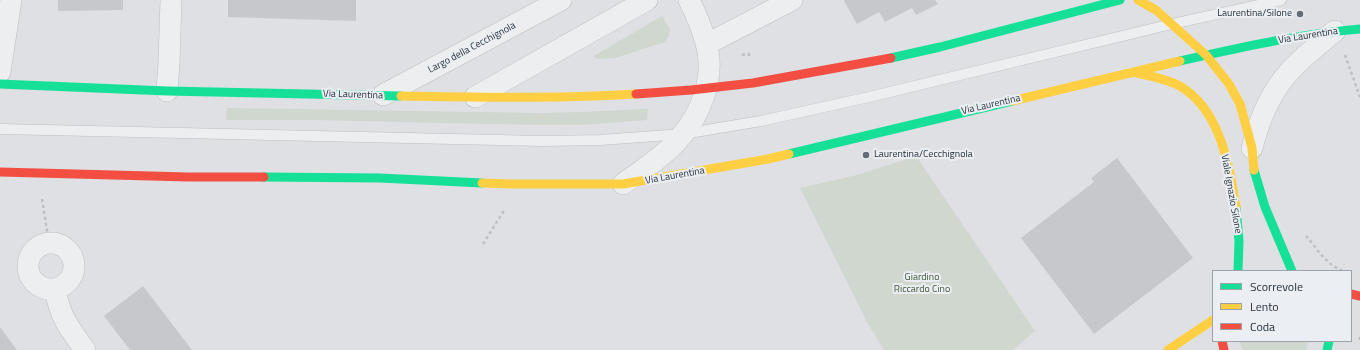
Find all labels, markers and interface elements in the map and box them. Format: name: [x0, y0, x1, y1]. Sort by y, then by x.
place label: Laurentina/Silone: [1217, 8, 1292, 20]
marker: Laurentina/Silone: [1295, 9, 1305, 19]
street label: Largo della Cecchignola: [426, 20, 518, 76]
street label: Via Laurentina: [1277, 25, 1339, 47]
street label: Via Laurentina: [323, 88, 383, 102]
street label: Via Laurentina: [960, 92, 1022, 118]
place label: Laurentina/Cecchignola: [874, 149, 973, 161]
marker: Laurentina/Cecchignola: [861, 150, 871, 160]
street label: Viale Ignazio Silone: [1218, 153, 1244, 235]
street label: Via Laurentina: [644, 165, 706, 187]
legend: [1212, 270, 1352, 342]
park label: Giardino Riccardo Cino: [894, 272, 950, 296]
text: Scorrevole: [1250, 277, 1303, 296]
text: Lento: [1250, 297, 1279, 316]
text: Coda: [1250, 317, 1275, 336]

